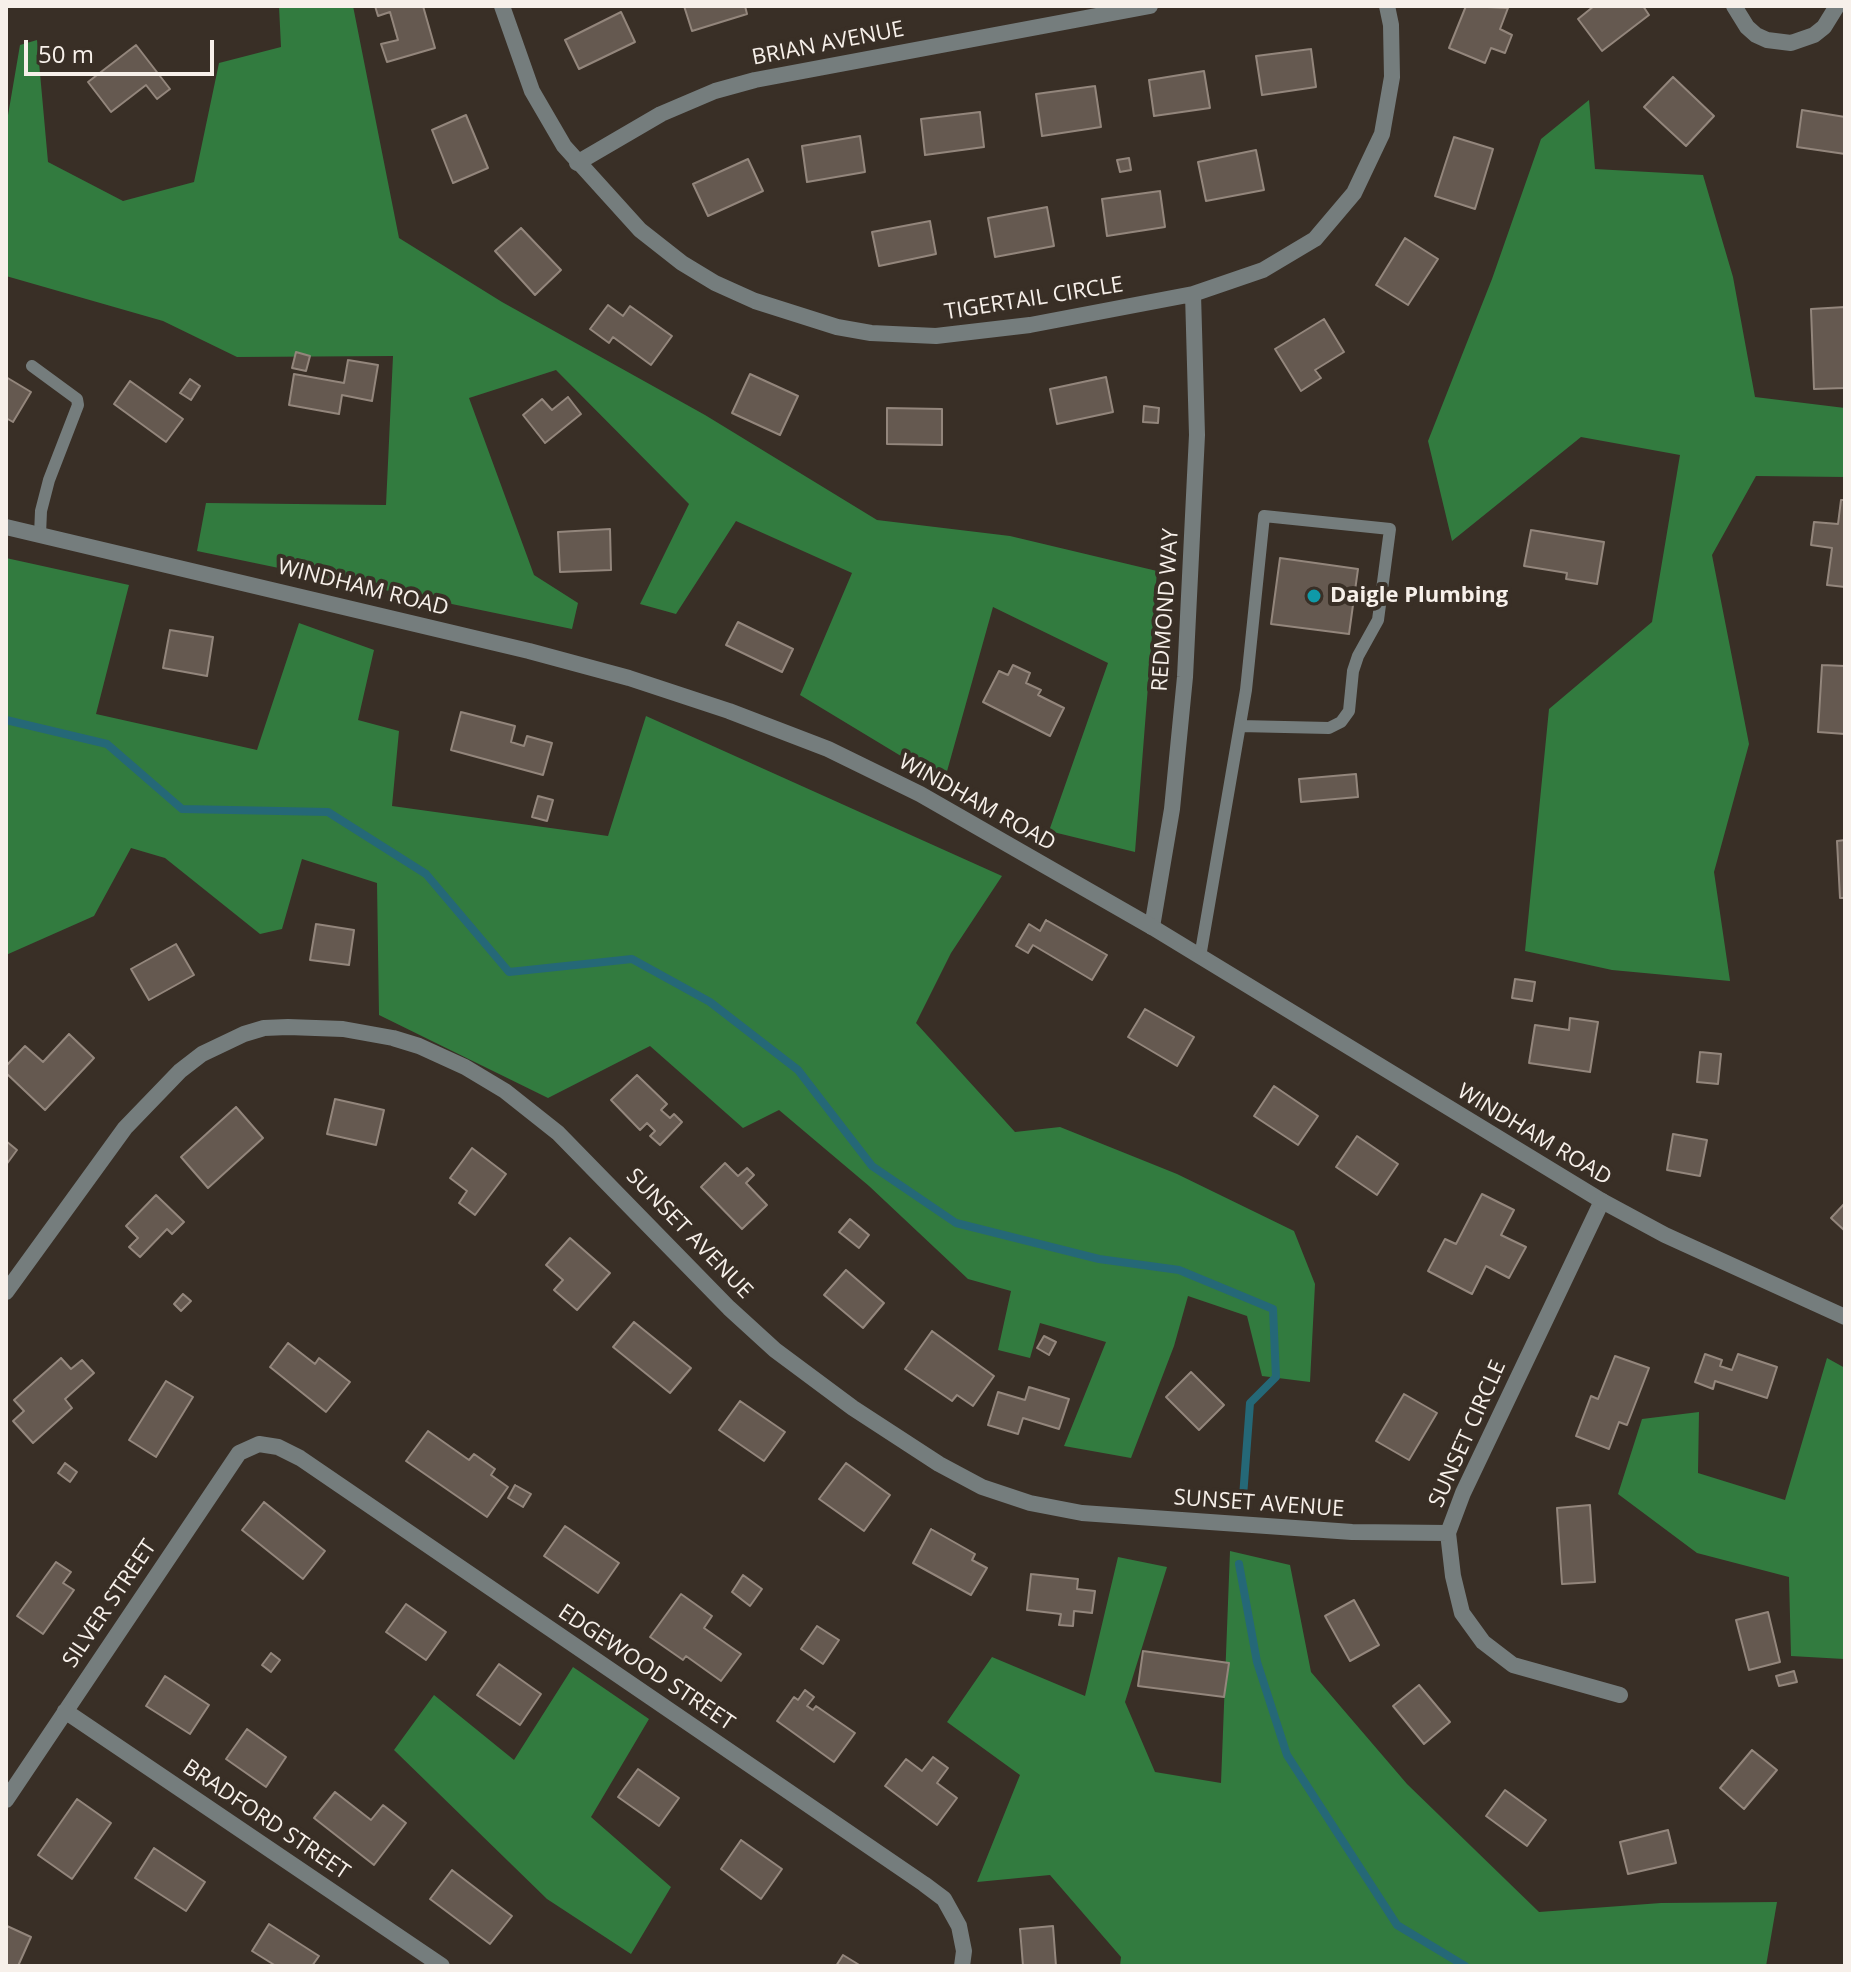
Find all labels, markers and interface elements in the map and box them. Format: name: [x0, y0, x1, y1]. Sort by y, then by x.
street label: BRIAN AVENUE: [750, 16, 906, 72]
scale bar: [28, 24, 218, 74]
text: 50 m: [38, 37, 94, 70]
street label: TIGERTAIL CIRCLE: [943, 272, 1125, 326]
street label: REDMOND WAY: [1147, 528, 1185, 692]
street label: WINDHAM ROAD: [275, 554, 451, 622]
place label: Daigle Plumbing: [1330, 583, 1508, 609]
marker: Daigle Plumbing: [1305, 587, 1323, 605]
street label: WINDHAM ROAD: [894, 749, 1060, 857]
street label: WINDHAM ROAD: [1452, 1079, 1616, 1191]
street label: SUNSET AVENUE: [620, 1163, 758, 1305]
street label: SUNSET CIRCLE: [1424, 1356, 1512, 1512]
street label: SUNSET AVENUE: [1173, 1485, 1345, 1523]
street label: SILVER STREET: [57, 1535, 163, 1673]
street label: EDGEWOOD STREET: [553, 1599, 739, 1737]
street label: BRADFORD STREET: [177, 1754, 355, 1886]

